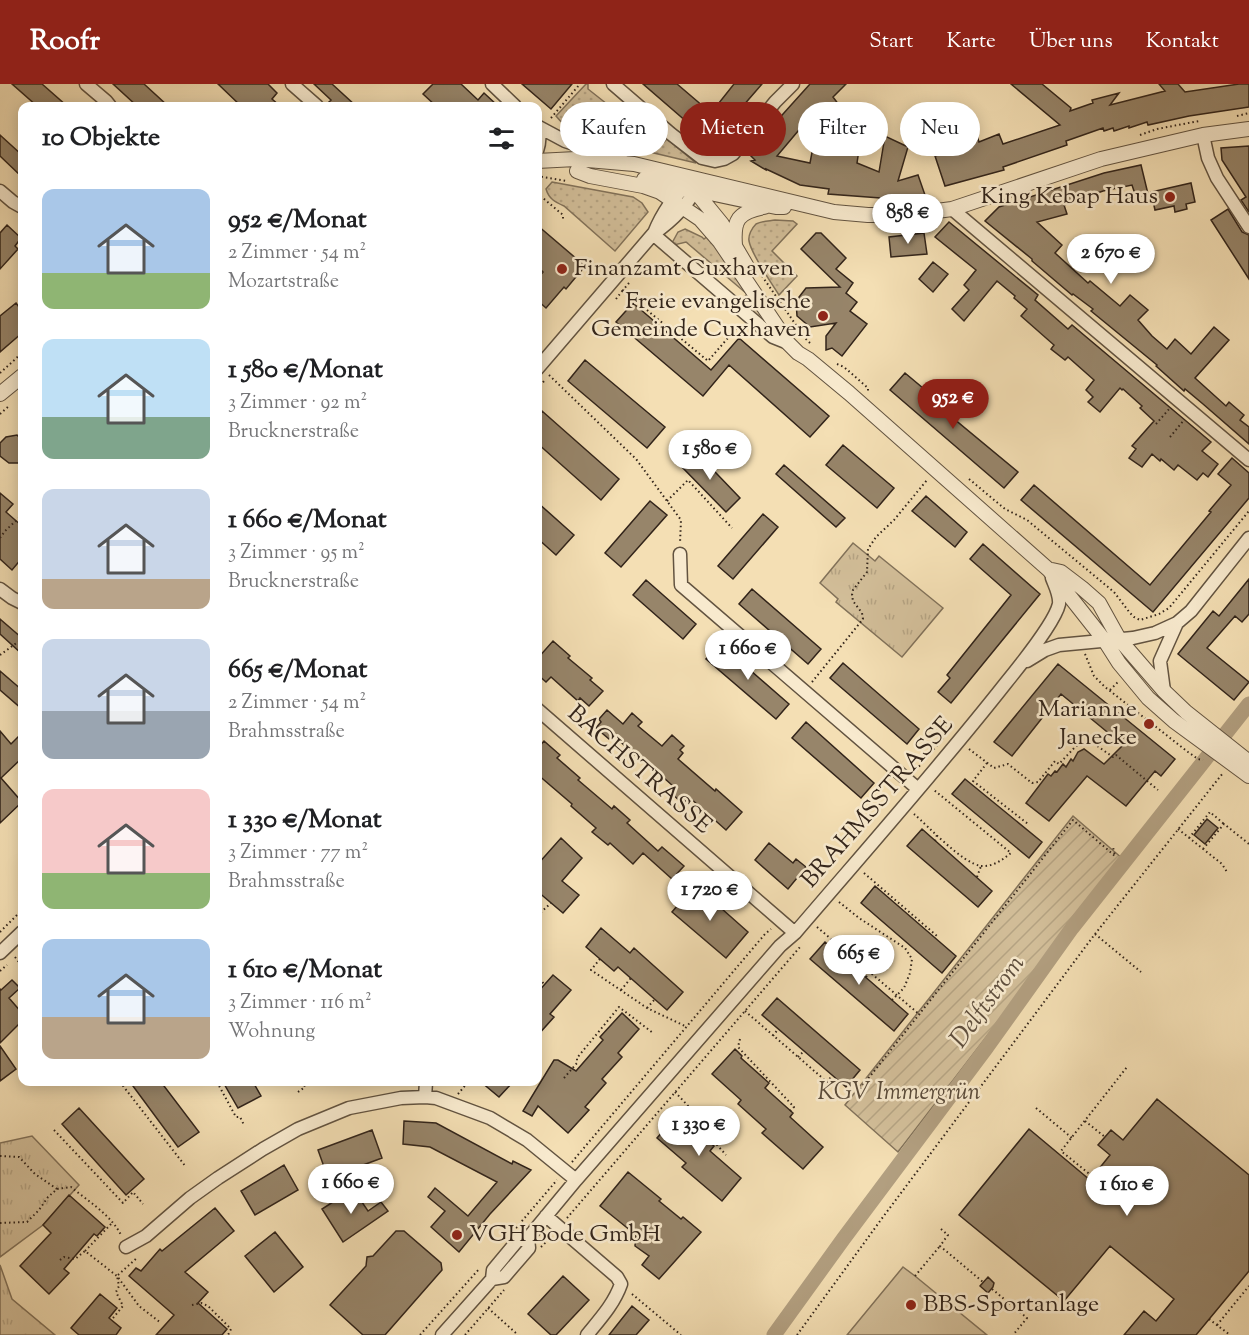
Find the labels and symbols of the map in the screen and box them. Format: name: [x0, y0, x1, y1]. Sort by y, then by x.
place label: King Kebap Haus: [980, 180, 1158, 214]
marker: King Kebap Haus: [1163, 190, 1177, 204]
pin: 858 €: [866, 194, 950, 245]
pin: 2 670 €: [1056, 234, 1166, 285]
place label: Finanzamt Cuxhaven: [574, 252, 794, 286]
marker: Finanzamt Cuxhaven: [555, 262, 569, 276]
place label: Freie evangelische Gemeinde Cuxhaven: [591, 285, 811, 347]
marker: Freie evangelische Gemeinde Cuxhaven: [816, 309, 830, 323]
pin: 952 €: [911, 379, 995, 430]
pin: 1 580 €: [655, 430, 765, 481]
pin: 1 660 €: [693, 630, 803, 681]
place label: Marianne Janecke: [1038, 693, 1137, 755]
street label: BACHSTRASSE: [559, 698, 719, 843]
street label: BRAHMSSTRASSE: [794, 709, 962, 896]
marker: Marianne Janecke: [1142, 717, 1156, 731]
pin: 1 720 €: [655, 871, 765, 922]
pin: 665 €: [817, 935, 901, 986]
water label: Delftstrom: [942, 948, 1035, 1056]
park label: KGV Immergrün: [818, 1076, 981, 1110]
pin: 1 330 €: [644, 1106, 754, 1157]
pin: 1 660 €: [296, 1164, 406, 1215]
pin: 1 610 €: [1072, 1166, 1182, 1217]
place label: VGH Bode GmbH: [469, 1218, 661, 1252]
marker: VGH Bode GmbH: [450, 1228, 464, 1242]
place label: BBS-Sportanlage: [923, 1288, 1099, 1322]
marker: BBS-Sportanlage: [904, 1298, 918, 1312]

